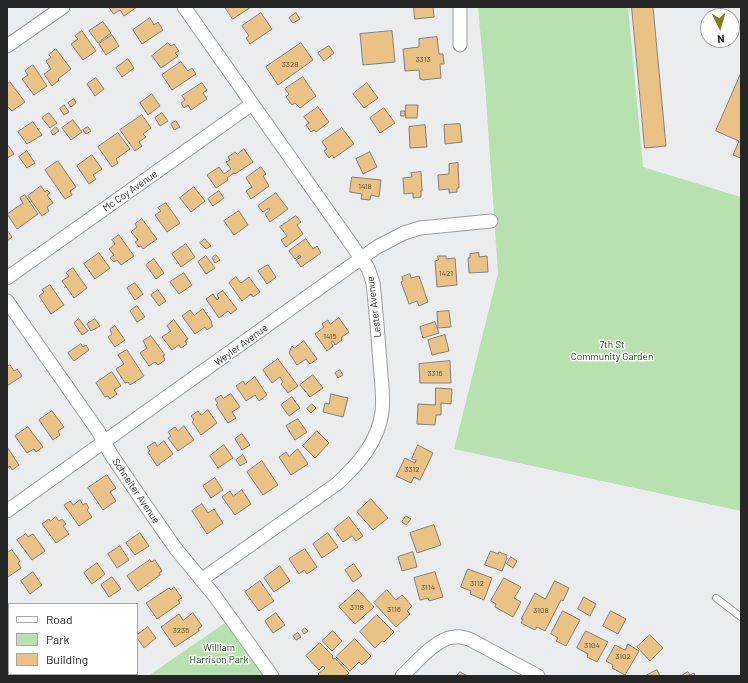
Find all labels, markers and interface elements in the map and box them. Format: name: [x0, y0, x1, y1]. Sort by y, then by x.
north arrow: [700, 8, 740, 48]
text: N: [717, 33, 725, 46]
house number: 3313: [415, 54, 431, 64]
house number: 3328: [282, 59, 298, 69]
street label: Mc Coy Avenue: [100, 168, 160, 214]
house number: 1418: [358, 181, 372, 191]
house number: 1421: [439, 268, 453, 278]
street label: Lester Avenue: [364, 276, 384, 338]
street label: Weyler Avenue: [212, 322, 270, 368]
house number: 1415: [323, 331, 337, 341]
park label: 7th St Community Garden: [571, 339, 653, 362]
house number: 3316: [427, 368, 443, 378]
street label: Schneiter Avenue: [110, 456, 162, 526]
house number: 3312: [404, 464, 420, 474]
house number: 3112: [470, 578, 484, 588]
house number: 3114: [421, 582, 435, 592]
house number: 3118: [350, 602, 364, 612]
legend: [8, 603, 138, 675]
house number: 3116: [387, 604, 401, 614]
house number: 3108: [533, 605, 549, 615]
text: Road: [46, 612, 73, 626]
house number: 3235: [173, 625, 189, 635]
text: Park: [46, 632, 70, 646]
house number: 3104: [584, 640, 600, 650]
park label: William Harrison Park: [190, 642, 248, 666]
house number: 3102: [615, 651, 631, 661]
text: Building: [46, 652, 88, 666]

